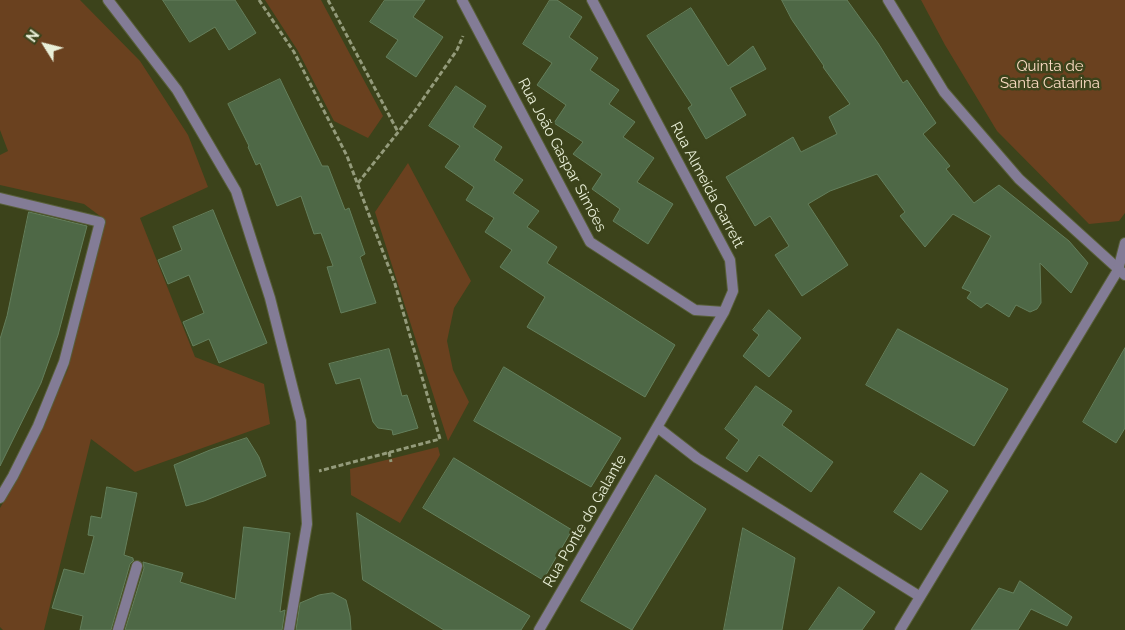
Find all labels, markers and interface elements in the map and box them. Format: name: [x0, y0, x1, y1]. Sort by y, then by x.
north arrow: [20, 20, 70, 70]
text: N: [23, 27, 42, 45]
park label: Quinta de Santa Catarina: [1000, 57, 1100, 92]
street label: Rua João Gaspar Simões: [514, 75, 610, 235]
street label: Rua Almeida Garrett: [666, 119, 748, 251]
street label: Rua Ponte do Galante: [540, 451, 630, 591]

